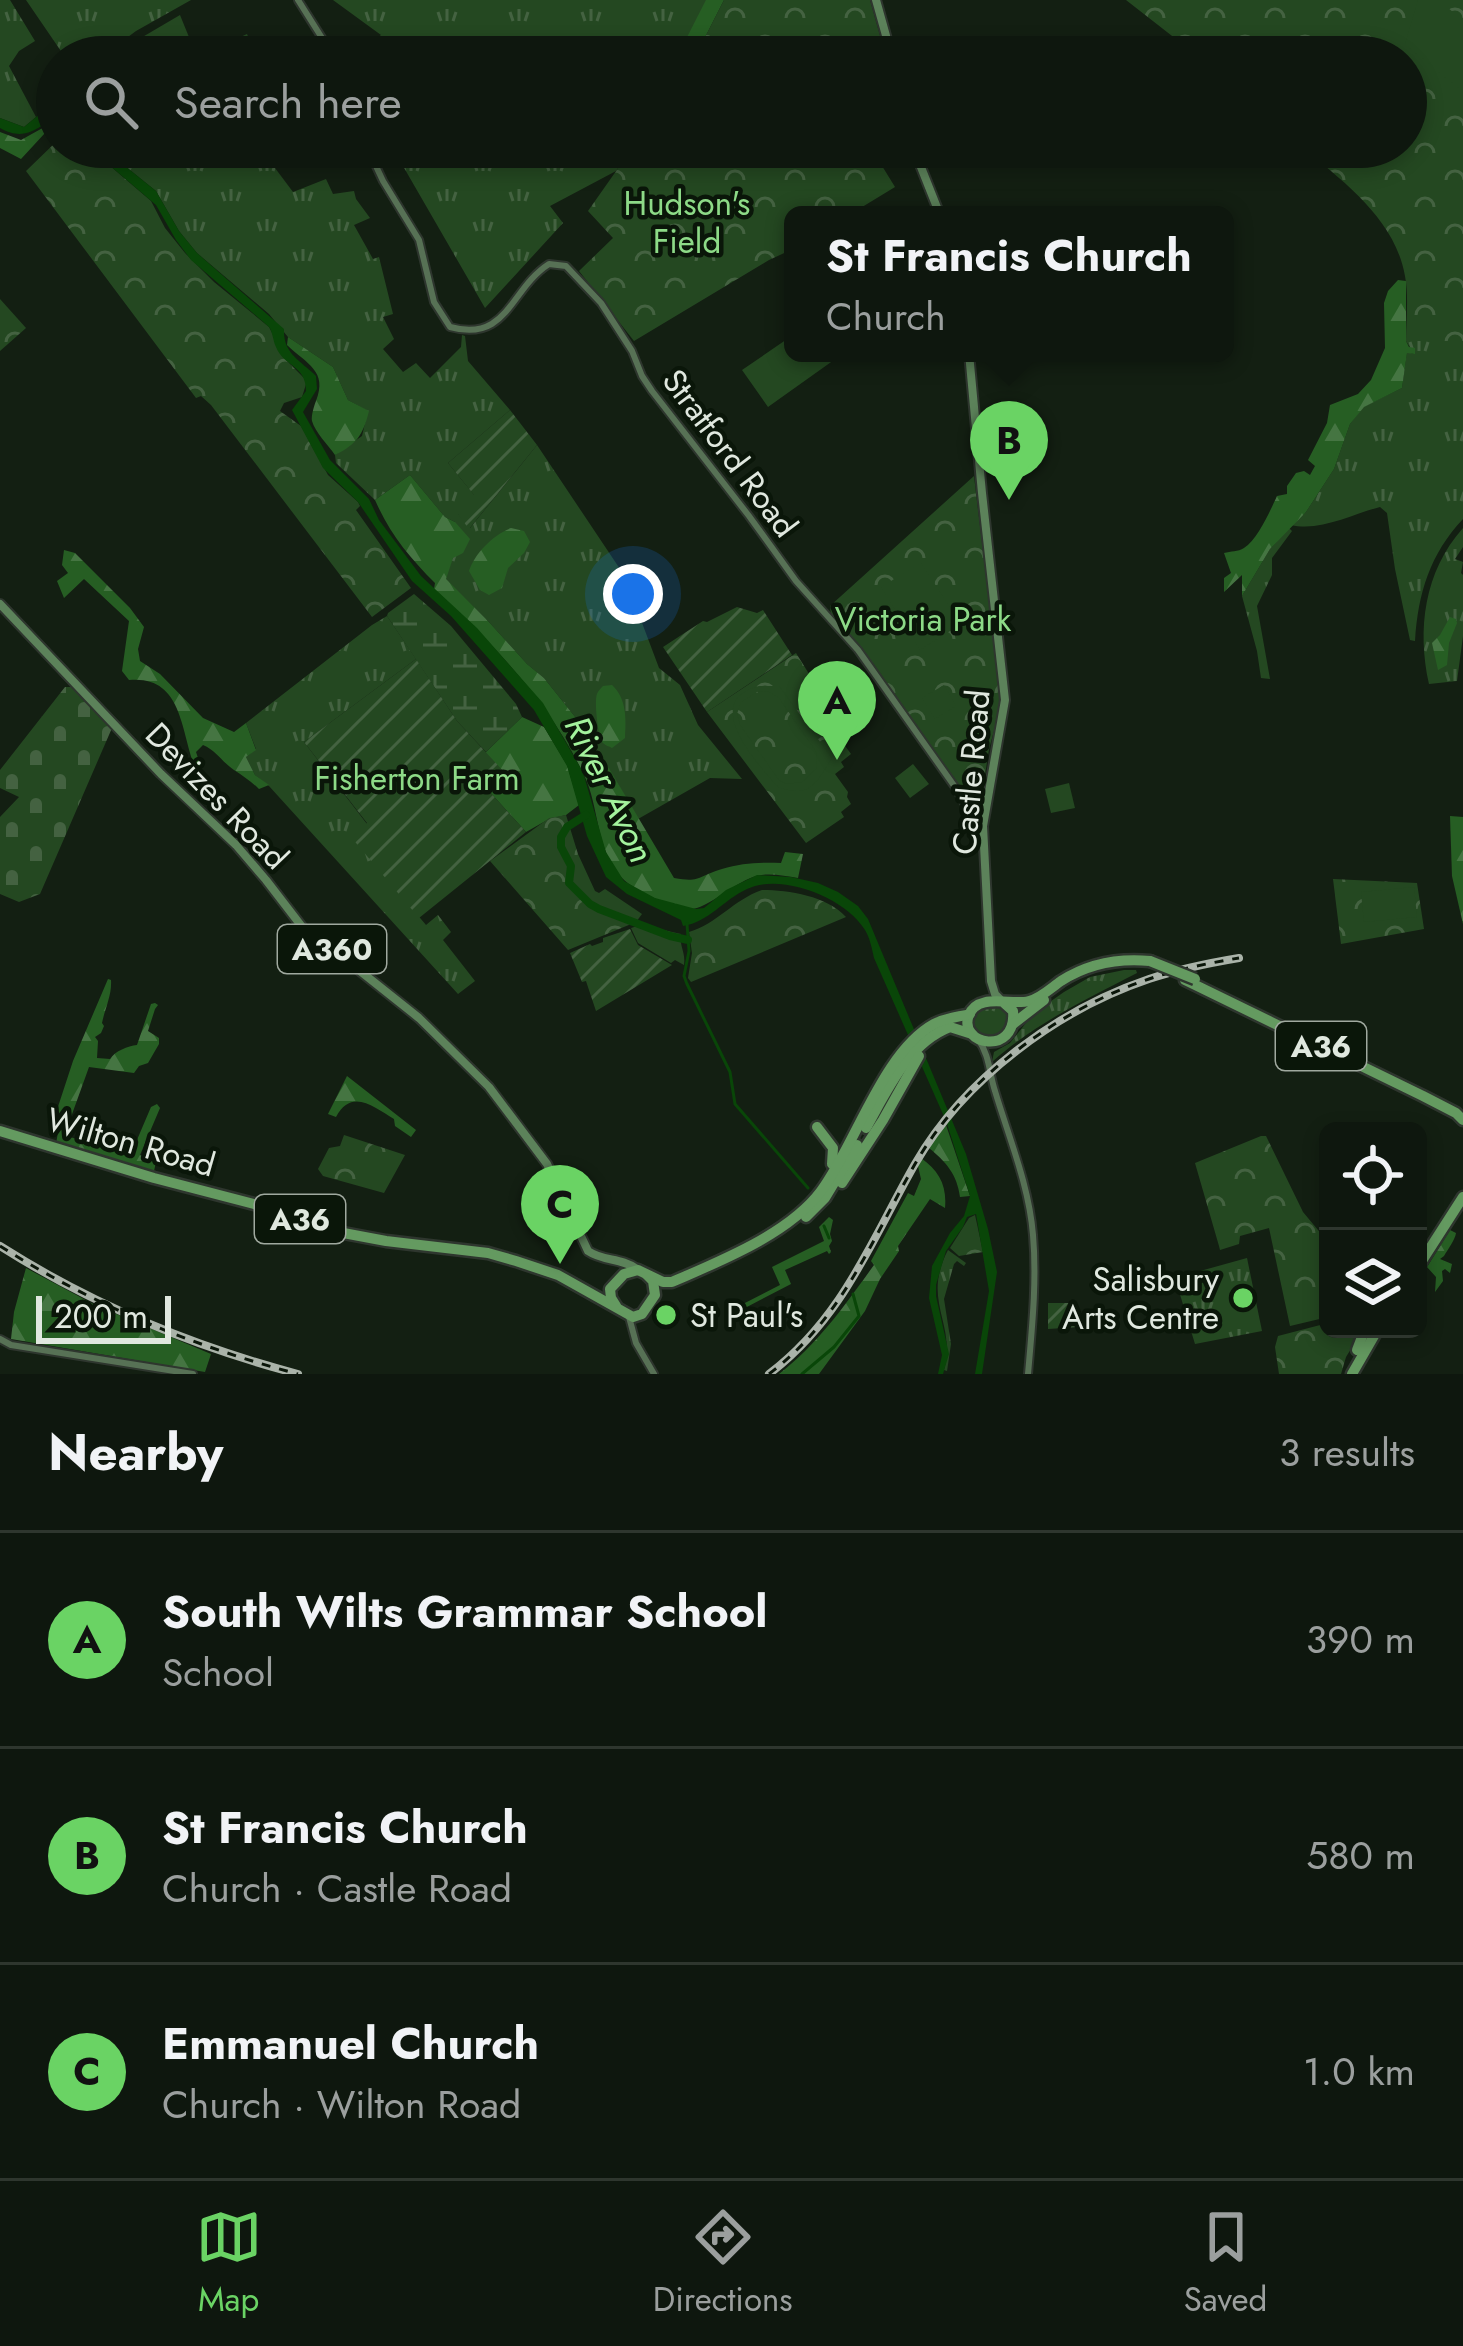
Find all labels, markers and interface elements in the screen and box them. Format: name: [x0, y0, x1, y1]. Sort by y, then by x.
search box: [36, 36, 1427, 168]
icon: search: [78, 69, 144, 135]
text: Search here: [174, 70, 402, 135]
park label: Hudson's Field: [624, 180, 750, 265]
popup: [784, 206, 1234, 362]
text: St Francis Church: [826, 223, 1192, 288]
text: Church: [826, 288, 946, 345]
street label: Stratford Road: [651, 359, 809, 547]
pin: B: [970, 401, 1048, 500]
your location: [603, 564, 663, 624]
park label: Victoria Park: [835, 596, 1012, 643]
pin: A: [798, 661, 876, 760]
street label: Castle Road: [940, 688, 1002, 856]
water label: River Avon: [552, 707, 668, 871]
street label: Devizes Road: [135, 712, 299, 880]
park label: Fisherton Farm: [314, 755, 520, 802]
road number: A360: [278, 925, 386, 973]
road number: A36: [1276, 1022, 1366, 1070]
street label: Wilton Road: [41, 1096, 221, 1188]
map controls: [1319, 1122, 1427, 1338]
button: locate: [1319, 1122, 1427, 1230]
pin: C: [521, 1165, 599, 1264]
road number: A36: [255, 1195, 345, 1243]
button: layers: [1319, 1230, 1427, 1338]
place label: Salisbury Arts Centre: [1062, 1256, 1219, 1341]
marker: Salisbury Arts Centre: [1230, 1285, 1256, 1311]
scale bar: [36, 1290, 171, 1343]
place label: St Paul's: [690, 1292, 803, 1339]
text: 200 m: [54, 1293, 148, 1340]
marker: St Paul's: [653, 1302, 679, 1328]
text: Nearby: [48, 1415, 223, 1489]
text: 3 results: [1279, 1424, 1415, 1481]
text: South Wilts Grammar School: [162, 1579, 767, 1644]
text: A: [73, 1611, 101, 1668]
text: 390 m: [1306, 1611, 1415, 1668]
text: School: [162, 1644, 274, 1701]
text: St Francis Church: [162, 1795, 528, 1860]
text: B: [74, 1827, 100, 1884]
text: 580 m: [1306, 1827, 1415, 1884]
text: Church · Castle Road: [162, 1860, 512, 1917]
text: Emmanuel Church: [162, 2011, 539, 2076]
text: C: [73, 2043, 101, 2100]
text: 1.0 km: [1303, 2043, 1415, 2100]
text: Church · Wilton Road: [162, 2076, 521, 2133]
tab: Map: [196, 2204, 262, 2323]
tab: Directions: [653, 2204, 793, 2323]
tab: Saved: [1184, 2204, 1267, 2323]

